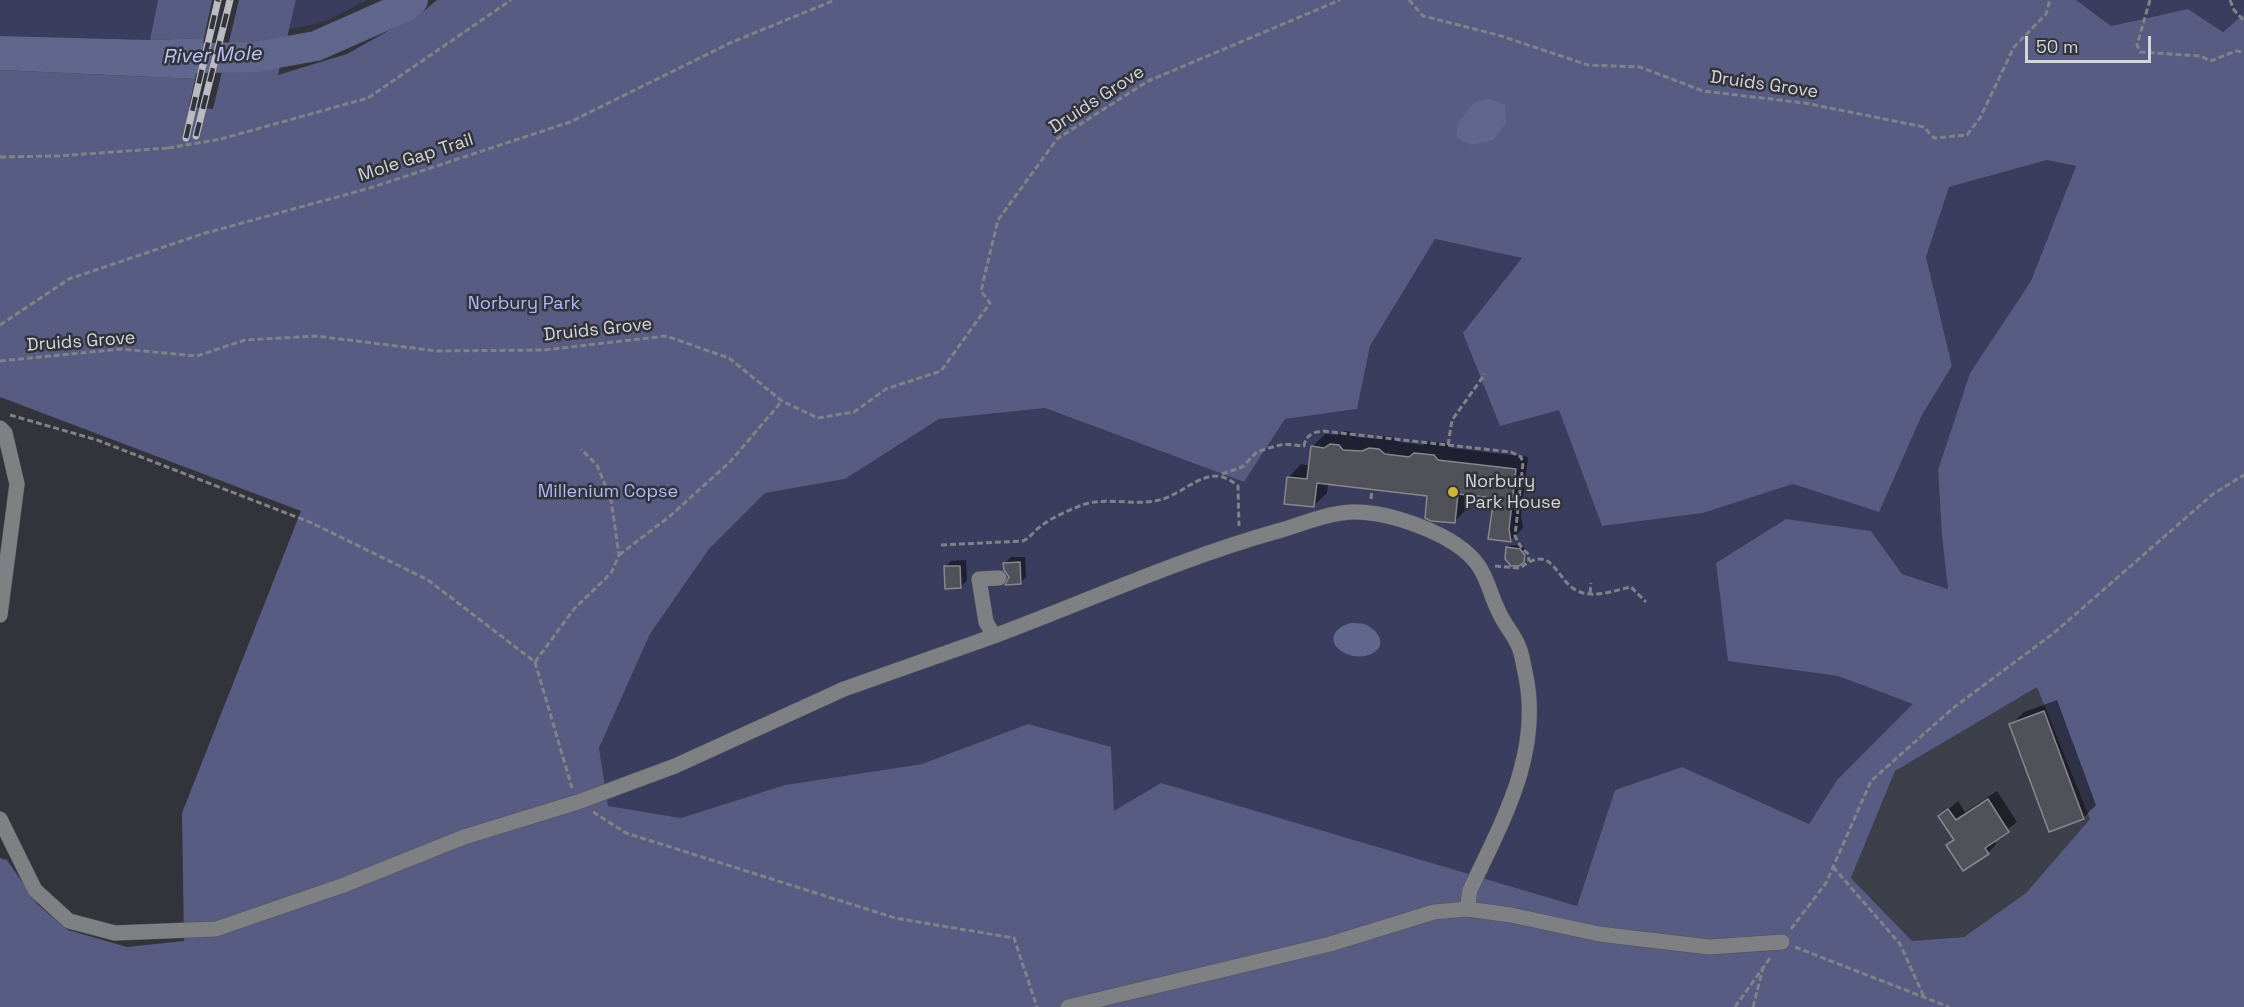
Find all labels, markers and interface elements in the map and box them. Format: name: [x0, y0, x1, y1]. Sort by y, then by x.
scale bar: [2028, 24, 2154, 62]
text: 50 m: [2036, 35, 2078, 58]
water label: River Mole: [162, 42, 262, 70]
street label: Druids Grove: [1045, 61, 1149, 139]
street label: Druids Grove: [1709, 67, 1819, 103]
street label: Mole Gap Trail: [356, 129, 476, 187]
park label: Norbury Park: [468, 293, 580, 315]
street label: Druids Grove: [543, 314, 653, 346]
street label: Druids Grove: [26, 327, 136, 357]
place label: Norbury Park House: [1465, 471, 1561, 514]
park label: Millenium Copse: [538, 481, 678, 503]
marker: Norbury Park House: [1446, 485, 1460, 499]

